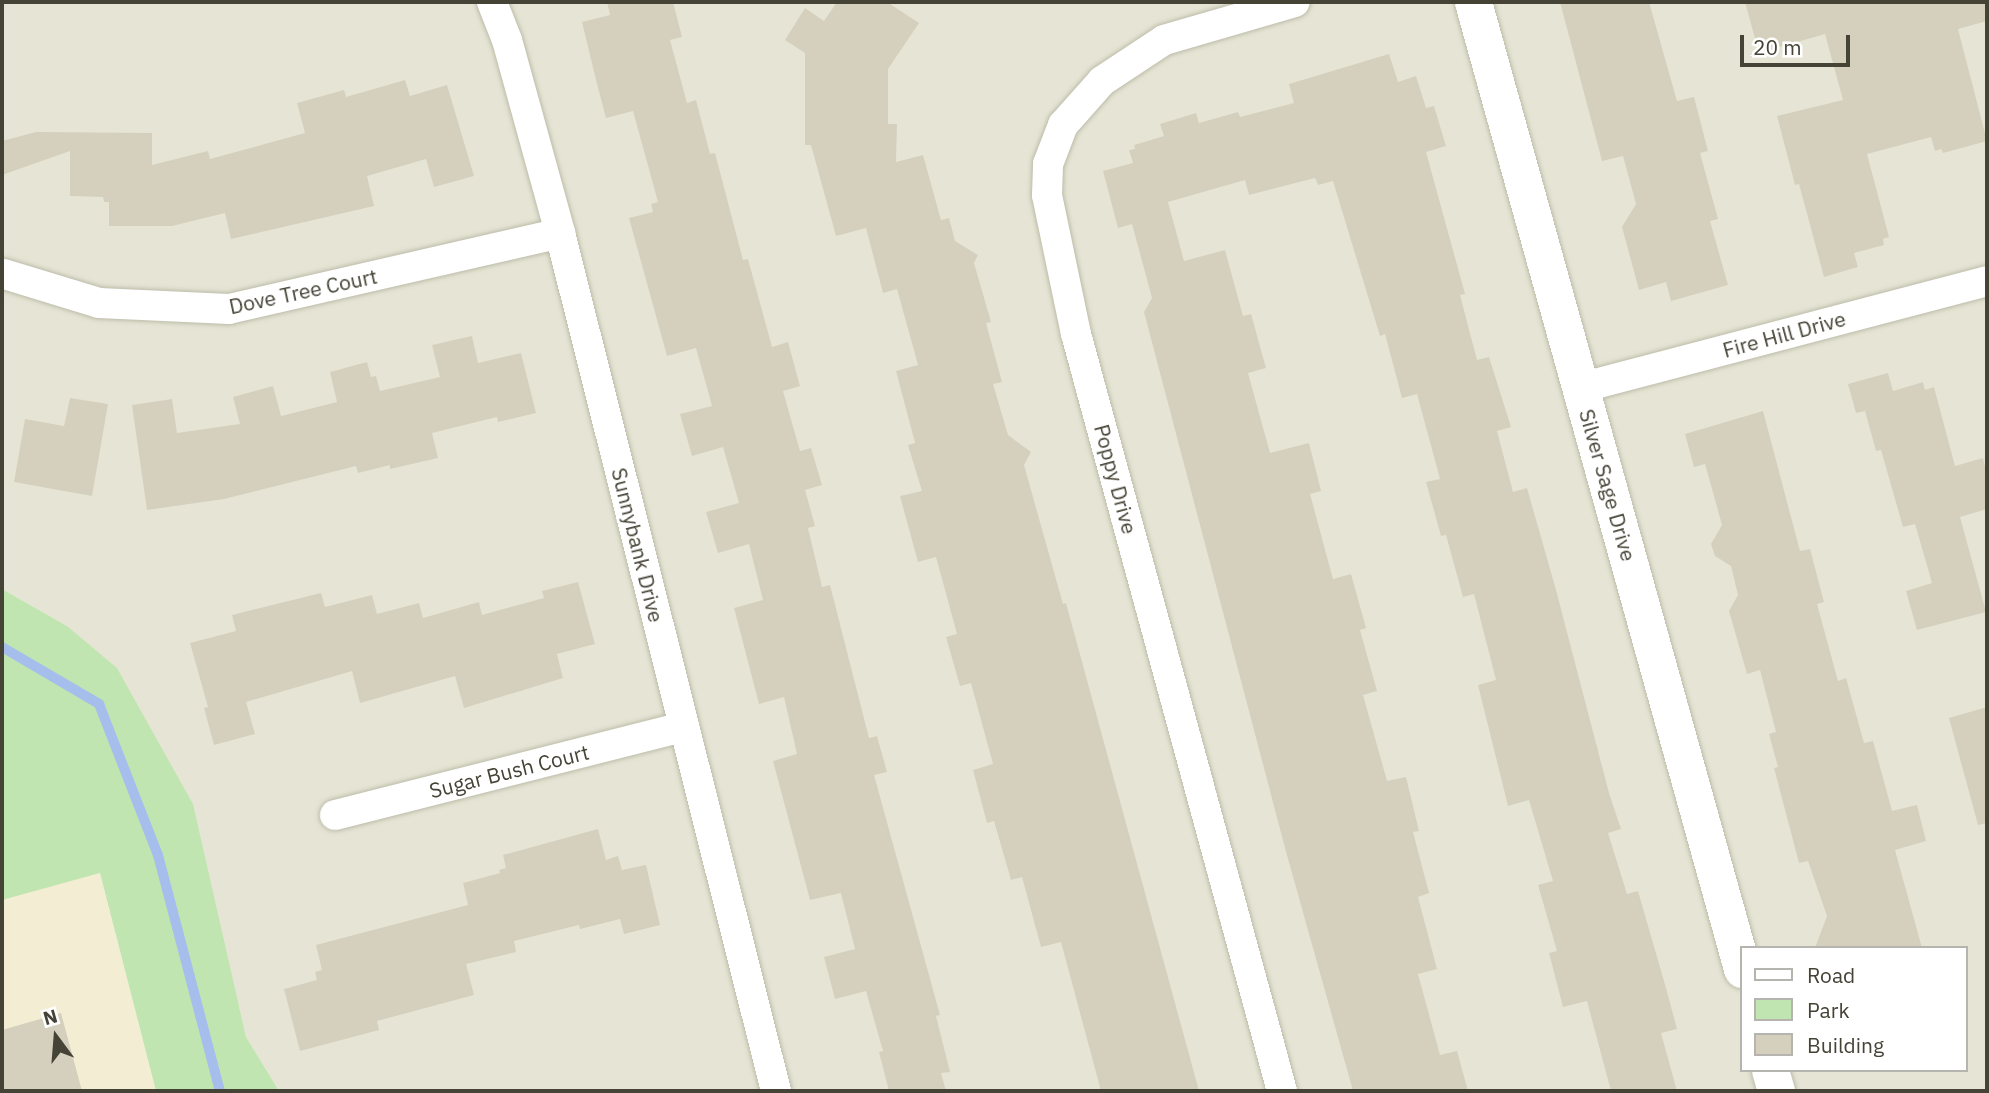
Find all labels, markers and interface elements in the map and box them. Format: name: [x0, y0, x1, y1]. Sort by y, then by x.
scale bar: [1744, 21, 1854, 65]
text: 20 m: [1753, 33, 1802, 61]
street label: Dove Tree Court: [227, 263, 379, 319]
street label: Fire Hill Drive: [1720, 305, 1848, 363]
street label: Silver Sage Drive: [1574, 406, 1642, 564]
street label: Poppy Drive: [1089, 421, 1143, 537]
street label: Sunnybank Drive: [607, 465, 669, 625]
street label: Sugar Bush Court: [427, 739, 591, 803]
legend: [1741, 946, 1968, 1072]
text: Road: [1807, 961, 1855, 989]
text: Park: [1807, 996, 1850, 1024]
north arrow: [21, 1002, 91, 1072]
text: N: [40, 1003, 60, 1030]
text: Building: [1807, 1031, 1884, 1059]

